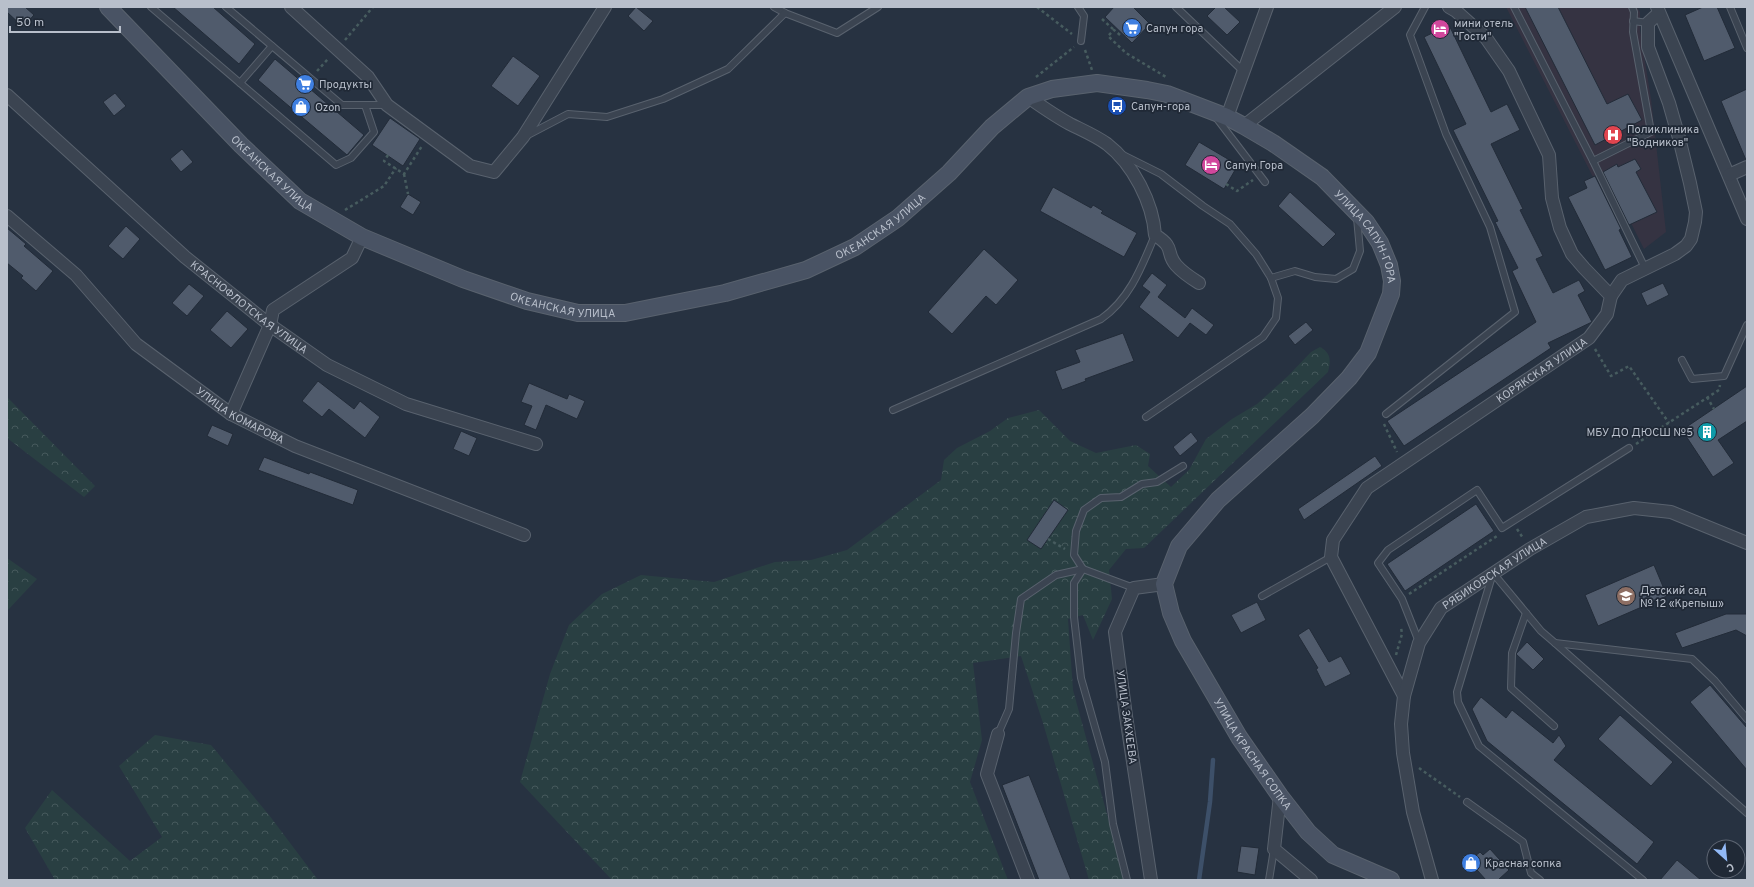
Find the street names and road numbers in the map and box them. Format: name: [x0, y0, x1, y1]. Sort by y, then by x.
street label: ОКЕАНСКАЯ УЛИЦА: [227, 133, 316, 215]
street label: УЛИЦА САПУН-ГОРА: [1331, 187, 1398, 285]
street label: ОКЕАНСКАЯ УЛИЦА: [833, 191, 929, 263]
street label: КРАСНОФЛОТСКАЯ УЛИЦА: [187, 258, 310, 357]
street label: ОКЕАНСКАЯ УЛИЦА: [508, 290, 615, 321]
street label: КОРЯКСКАЯ УЛИЦА: [1494, 335, 1591, 407]
street label: УЛИЦА КОМАРОВА: [193, 385, 287, 448]
street label: РЯБИКОВСКАЯ УЛИЦА: [1440, 535, 1550, 613]
street label: УЛИЦА ЗАКХЕЕВА: [1112, 669, 1140, 765]
street label: УЛИЦА КРАСНАЯ СОПКА: [1210, 696, 1294, 813]

